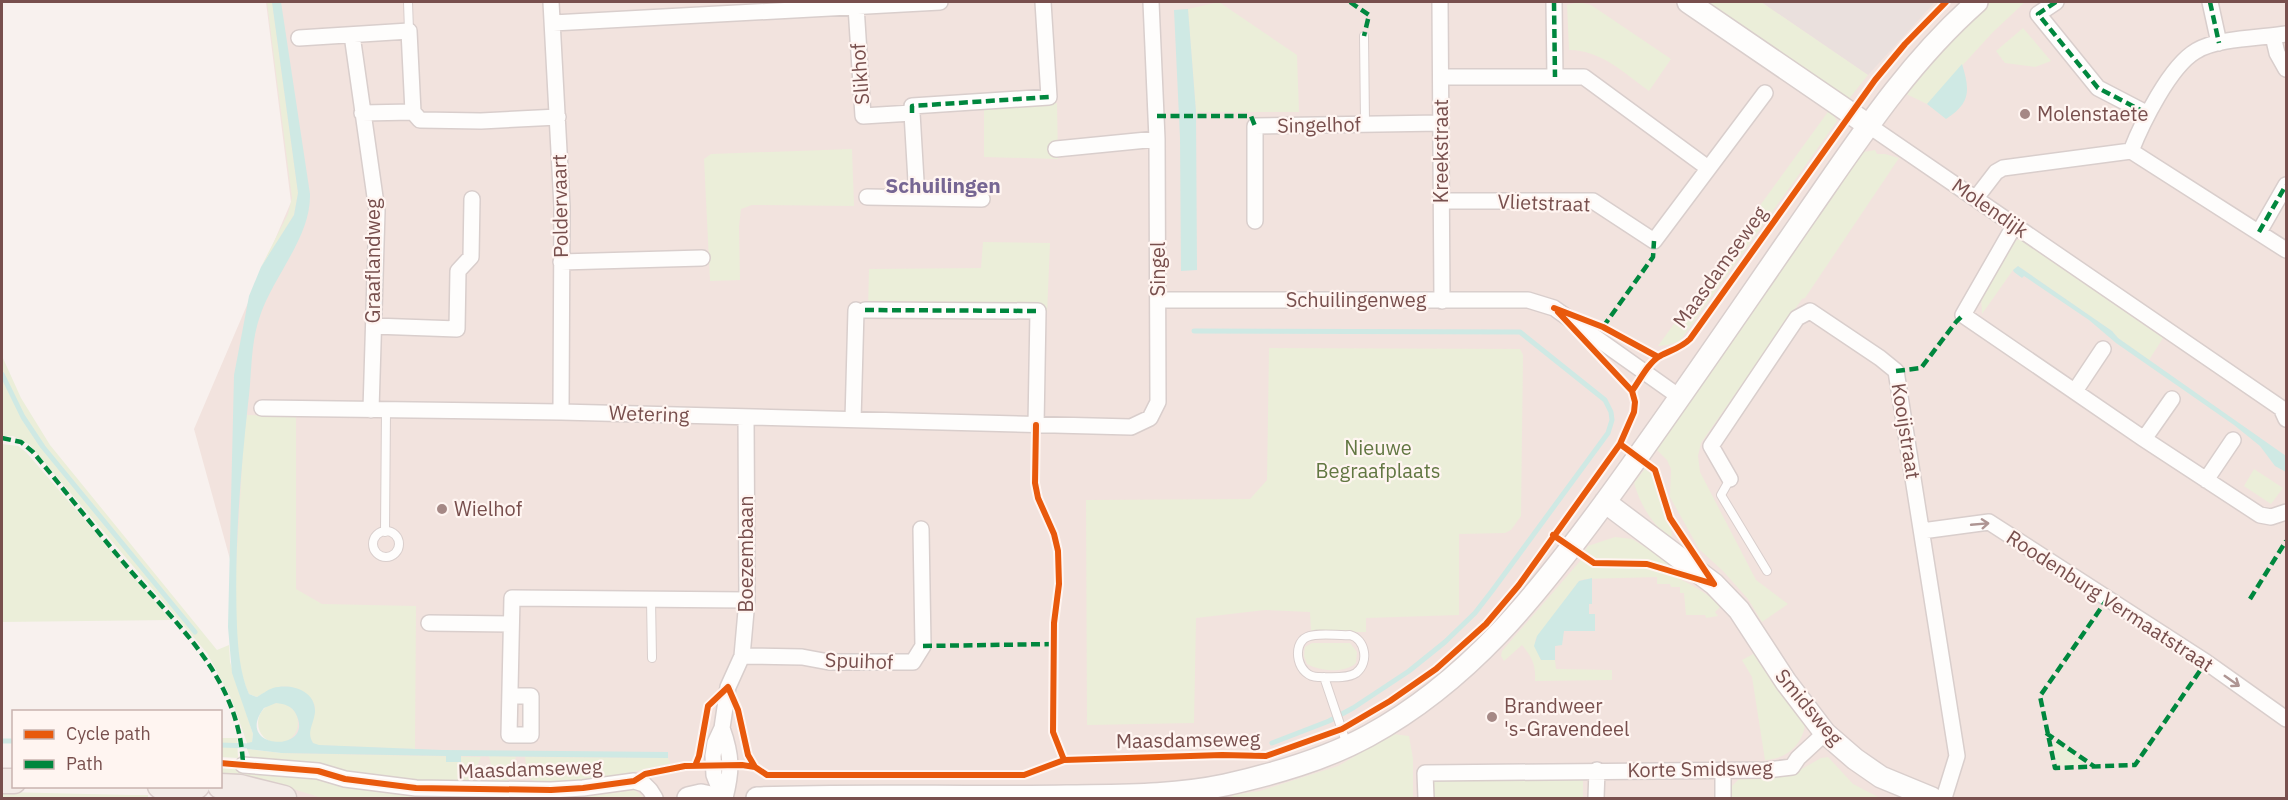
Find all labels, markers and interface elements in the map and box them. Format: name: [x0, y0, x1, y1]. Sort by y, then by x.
street label: Slikhof: [844, 42, 875, 106]
street label: Kreekstraat: [1427, 99, 1454, 203]
place label: Molenstaete: [2037, 100, 2148, 127]
marker: Molenstaete: [2018, 107, 2032, 121]
street label: Singelhof: [1277, 110, 1362, 139]
street label: Poldervaart: [545, 154, 574, 258]
district label: Schuilingen: [885, 171, 1001, 199]
street label: Molendijk: [1947, 171, 2034, 244]
street label: Vlietstraat: [1497, 187, 1591, 218]
street label: Graaflandweg: [359, 198, 386, 323]
street label: Maasdamseweg: [1666, 200, 1773, 333]
street label: Singel: [1144, 242, 1171, 296]
street label: Schuilingenweg: [1286, 286, 1427, 313]
street label: Kooijstraat: [1886, 381, 1927, 481]
street label: Wetering: [608, 399, 690, 428]
park label: Nieuwe Begraafplaats: [1316, 434, 1440, 484]
place label: Wielhof: [454, 495, 523, 522]
street label: Boezembaan: [732, 496, 759, 612]
marker: Wielhof: [435, 502, 449, 516]
one-way arrow: [1969, 518, 1989, 529]
street label: Roodenburg Vermaatstraat: [2001, 523, 2219, 678]
street label: Spuihof: [824, 646, 894, 675]
street label: Smidsweg: [1769, 663, 1850, 751]
one-way arrow: [2224, 675, 2240, 687]
place label: Brandweer 's-Gravendeel: [1504, 692, 1629, 742]
legend: [12, 710, 222, 788]
marker: Brandweer 's-Gravendeel: [1485, 710, 1499, 724]
text: Cycle path: [66, 722, 151, 745]
street label: Maasdamseweg: [1116, 725, 1261, 754]
text: Path: [66, 752, 103, 775]
street label: Maasdamseweg: [457, 752, 603, 785]
street label: Korte Smidsweg: [1627, 754, 1773, 783]

